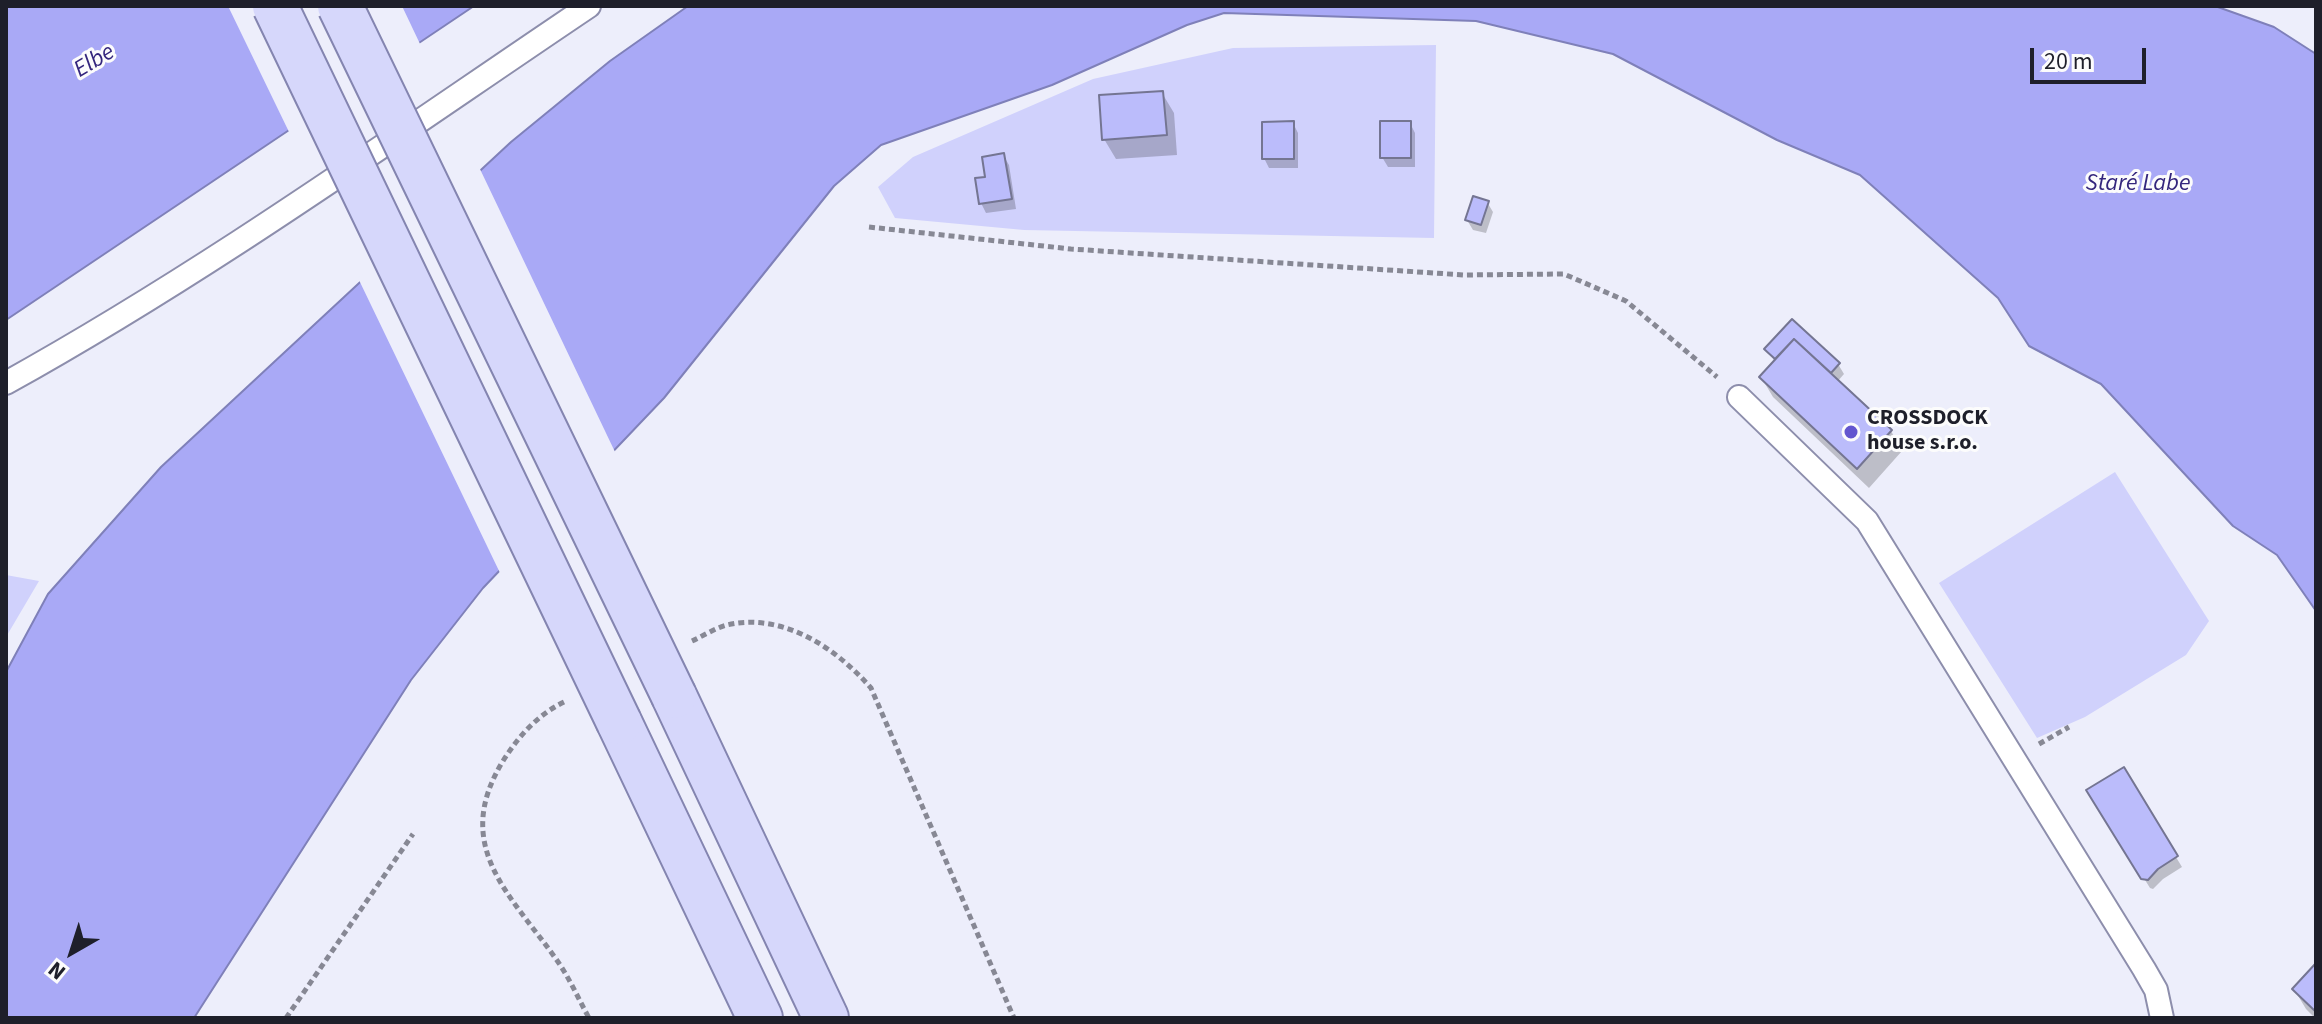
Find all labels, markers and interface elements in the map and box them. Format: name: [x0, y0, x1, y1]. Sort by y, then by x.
scale bar: [2034, 32, 2150, 82]
water label: Elbe: [69, 39, 121, 85]
text: 20 m: [2044, 44, 2093, 79]
water label: Staré Labe: [2086, 171, 2190, 199]
place label: CROSSDOCK house s.r.o.: [1867, 406, 1988, 458]
marker: CROSSDOCK house s.r.o.: [1842, 423, 1860, 441]
north arrow: [32, 912, 112, 992]
text: N: [41, 954, 73, 988]

